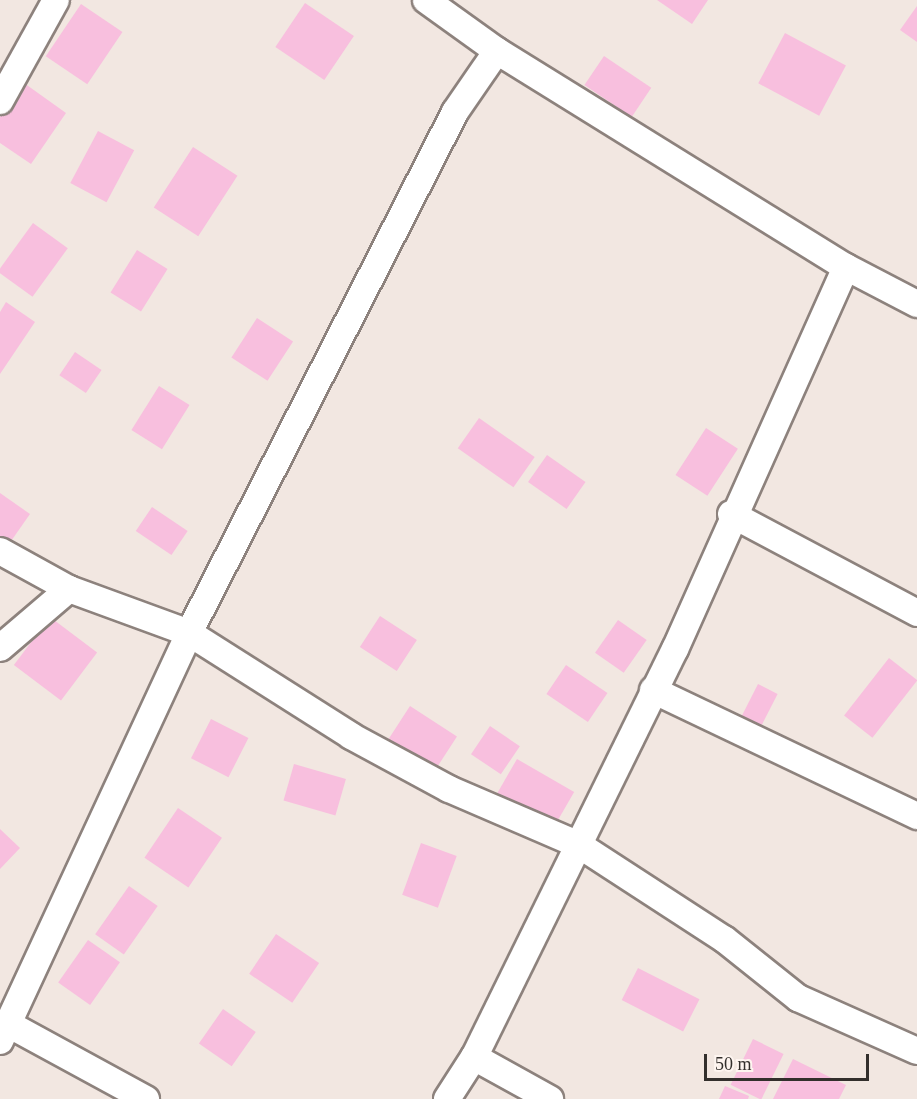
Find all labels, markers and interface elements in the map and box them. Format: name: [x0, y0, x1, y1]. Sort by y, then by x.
scale bar: [707, 1042, 872, 1080]
text: 50 m: [715, 1054, 752, 1074]

